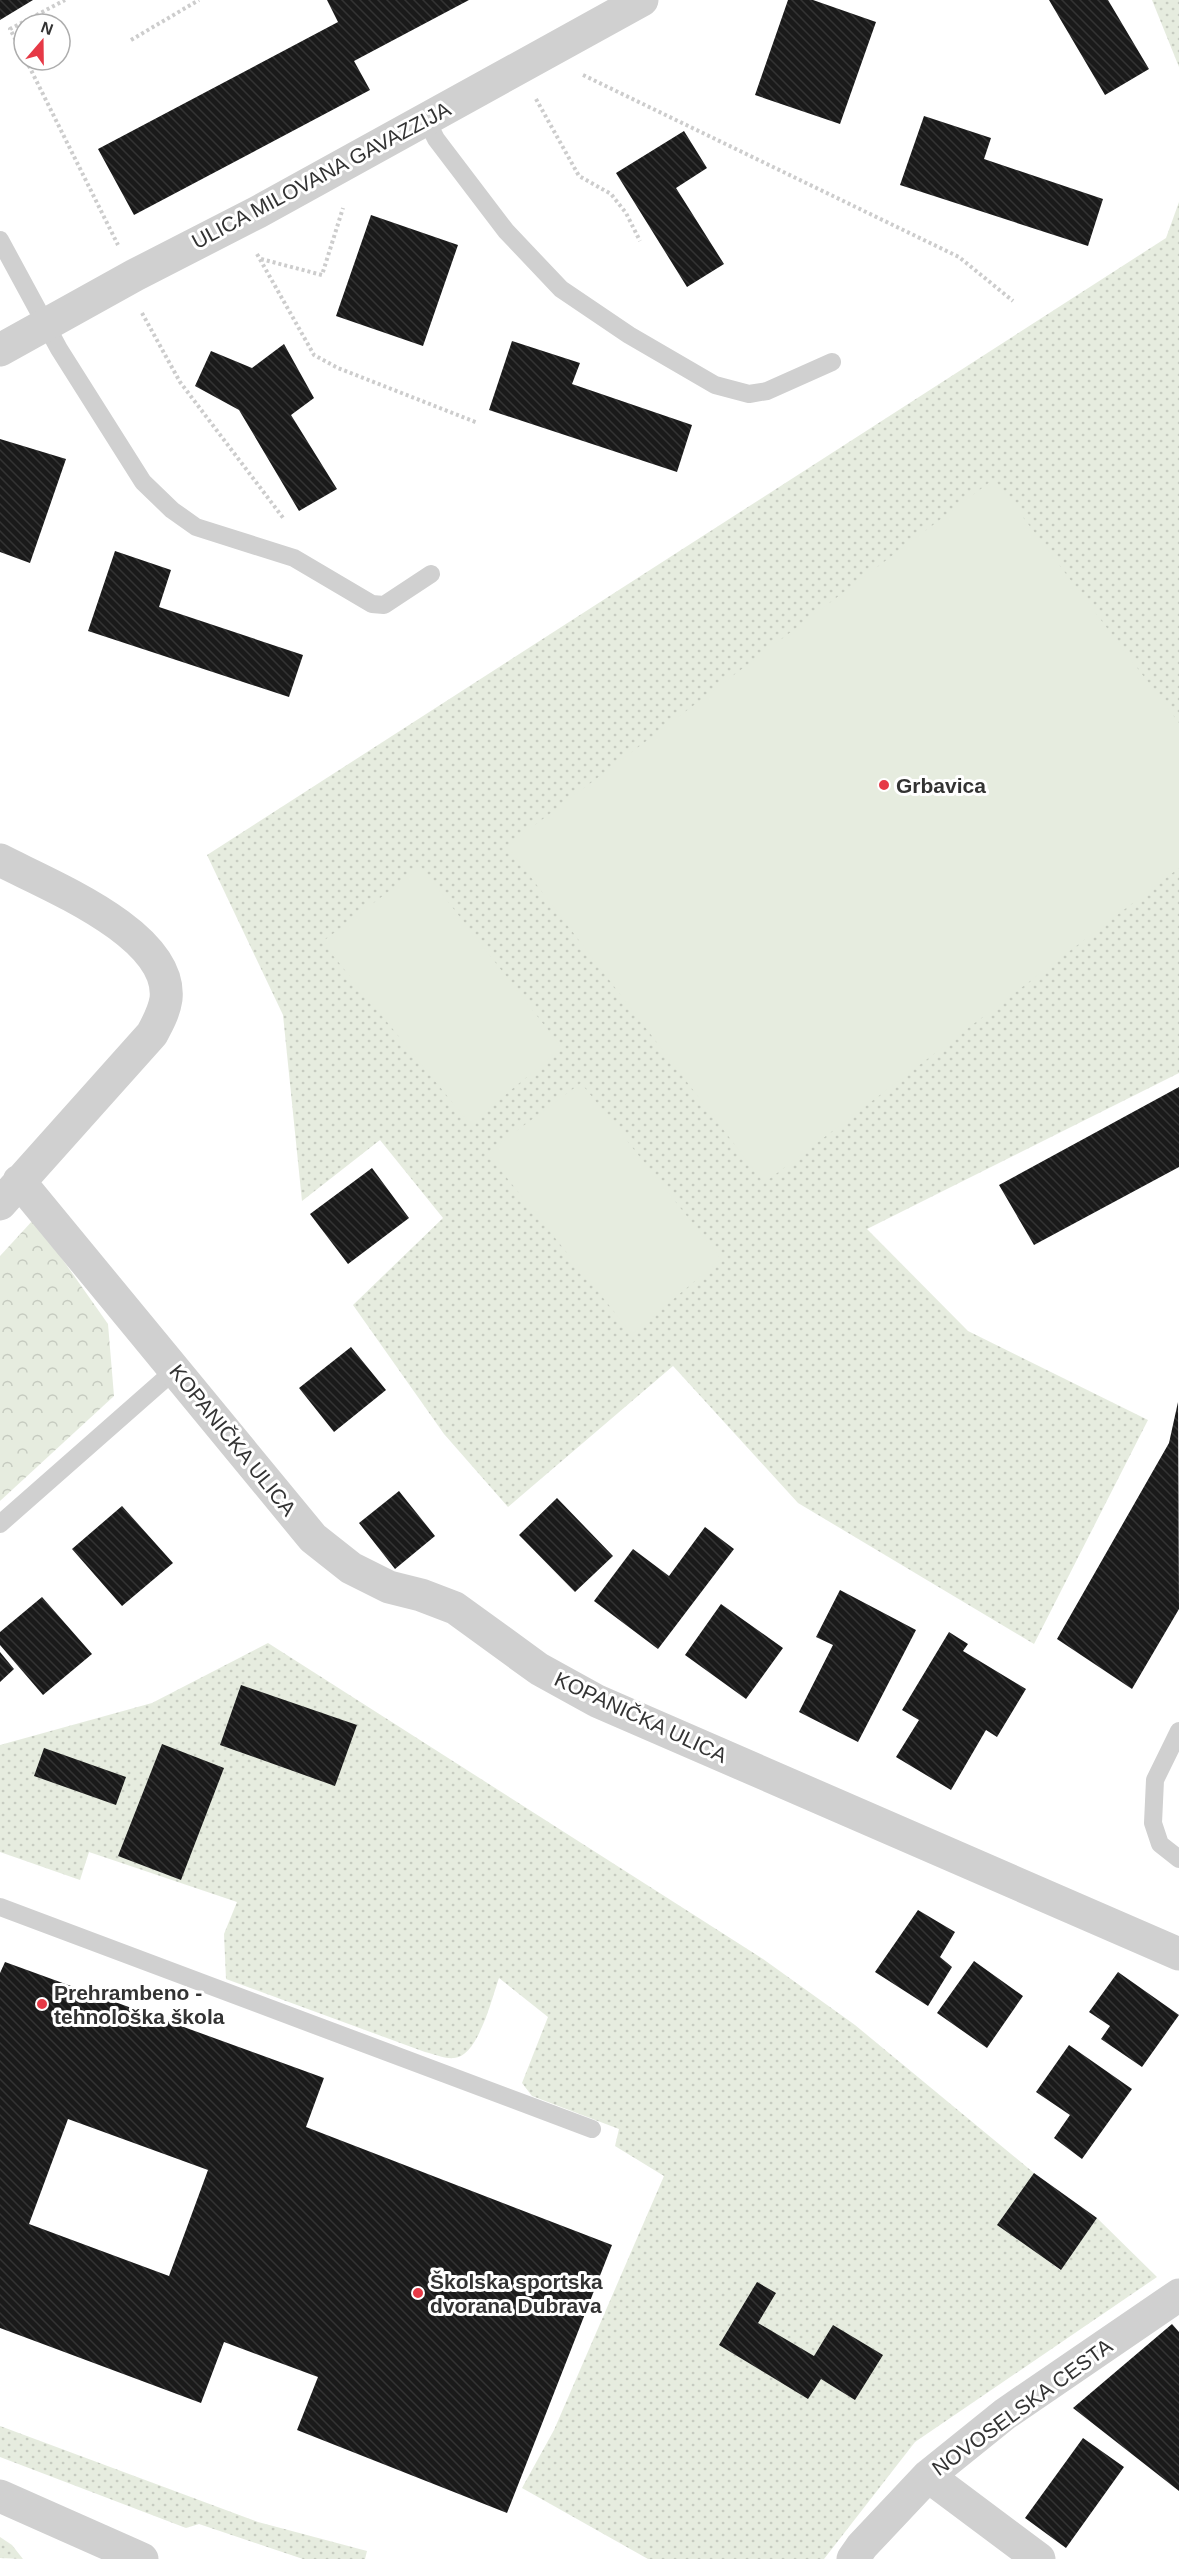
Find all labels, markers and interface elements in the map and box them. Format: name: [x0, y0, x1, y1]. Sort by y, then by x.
north arrow: [12, 12, 72, 72]
text: N: [39, 18, 55, 38]
street label: ULICA MILOVANA GAVAZZIJA: [188, 97, 454, 253]
place label: Grbavica: [896, 774, 986, 797]
marker: Grbavica: [877, 778, 891, 792]
street label: KOPANIČKA ULICA: [165, 1360, 301, 1520]
street label: KOPANIČKA ULICA: [551, 1667, 731, 1767]
place label: Prehrambeno - tehnološka škola: [54, 1981, 225, 2028]
marker: Prehrambeno - tehnološka škola: [35, 1997, 49, 2011]
place label: Školska sportska dvorana Dubrava: [430, 2270, 603, 2317]
marker: Školska sportska dvorana Dubrava: [411, 2286, 425, 2300]
street label: NOVOSELSKA CESTA: [928, 2334, 1116, 2480]

